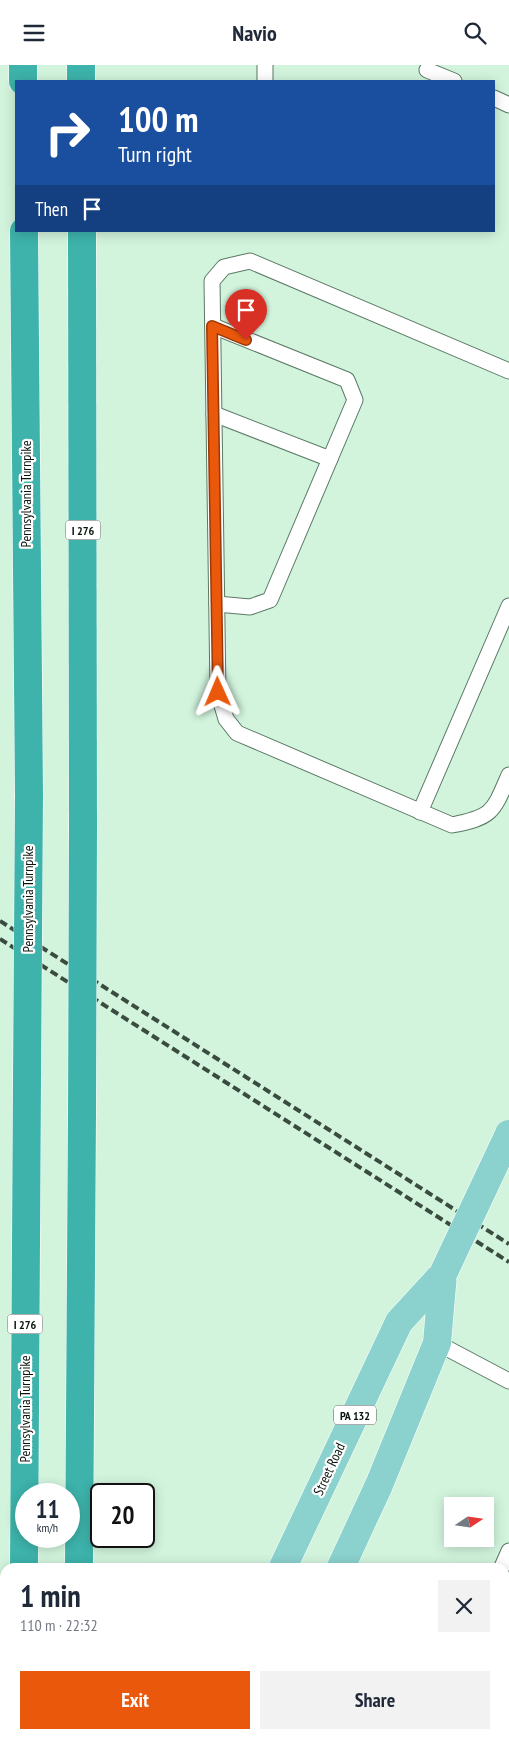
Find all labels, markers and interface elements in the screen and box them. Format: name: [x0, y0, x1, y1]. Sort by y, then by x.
icon: menu: [20, 19, 48, 47]
text: Navio: [232, 19, 277, 47]
icon: search: [461, 19, 489, 47]
text: 100 m: [118, 96, 199, 142]
icon: right: [35, 100, 100, 165]
text: Turn right: [118, 140, 192, 168]
icon: arrive: [78, 195, 106, 223]
text: Then: [35, 197, 68, 221]
pin: [225, 289, 267, 340]
icon: arrive: [232, 296, 260, 324]
street label: Pennsylvania Turnpike: [17, 440, 35, 548]
road number: I 276: [66, 521, 100, 539]
position arrow: [191, 665, 243, 717]
street label: Pennsylvania Turnpike: [19, 845, 37, 953]
road number: I 276: [8, 1315, 42, 1333]
street label: Pennsylvania Turnpike: [16, 1355, 34, 1463]
road number: PA 132: [334, 1405, 376, 1425]
street label: Street Road: [309, 1440, 349, 1498]
speed limit sign: 20: [90, 1483, 155, 1548]
text: 11: [36, 1493, 59, 1525]
north arrow: [444, 1497, 494, 1547]
map controls: [444, 1497, 494, 1547]
text: km/h: [37, 1520, 58, 1535]
text: 1 min: [20, 1576, 81, 1615]
button: close: [438, 1580, 490, 1632]
text: 110 m · 22:32: [20, 1615, 98, 1635]
button: Exit: [20, 1671, 250, 1729]
button: Share: [260, 1671, 490, 1729]

